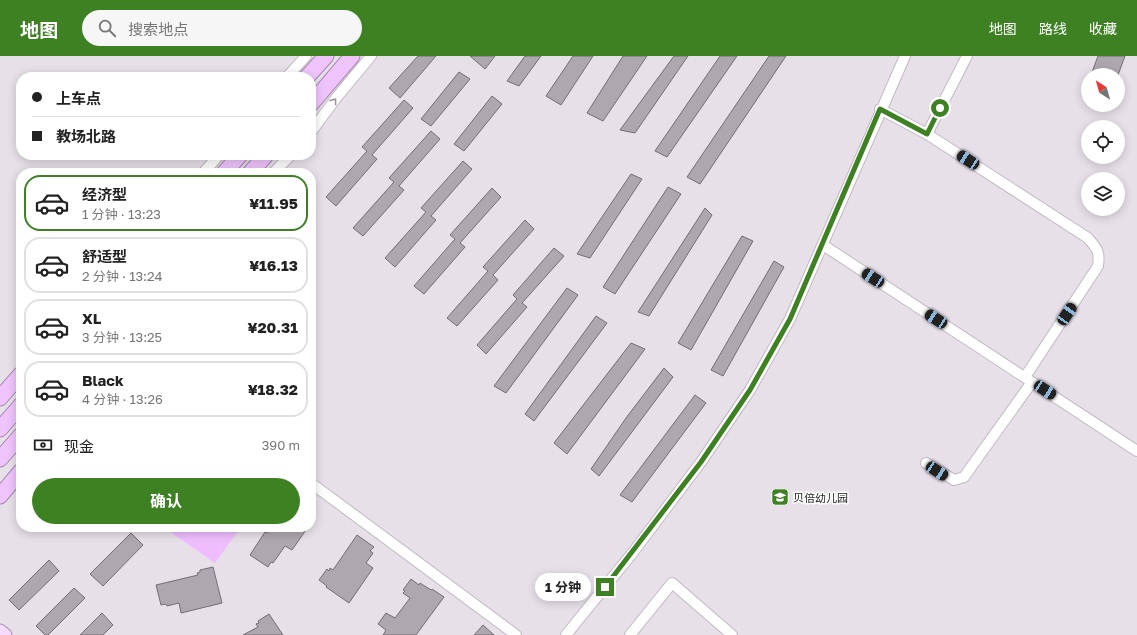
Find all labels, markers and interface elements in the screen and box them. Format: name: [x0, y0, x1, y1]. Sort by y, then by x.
search box: [82, 10, 362, 46]
icon: search: [96, 17, 118, 39]
text: 地图: [20, 18, 58, 41]
text: 搜索地点: [128, 20, 188, 38]
text: 地图: [989, 20, 1017, 37]
text: 路线: [1039, 20, 1067, 37]
text: 收藏: [1089, 20, 1117, 37]
north arrow: [1081, 68, 1125, 112]
map controls: [1081, 68, 1125, 216]
text: 上车点: [56, 89, 101, 107]
one-way arrow: [329, 98, 337, 105]
route start: [931, 99, 949, 117]
button: locate: [1081, 120, 1125, 164]
text: 教场北路: [56, 127, 116, 145]
car: [955, 148, 981, 172]
button: layers: [1081, 172, 1125, 216]
icon: car: [34, 185, 70, 221]
text: 经济型: [82, 185, 127, 203]
text: ¥11.95: [249, 194, 298, 212]
text: 1 分钟 · 13:23: [82, 206, 161, 222]
icon: car: [34, 247, 70, 283]
text: 舒适型: [82, 247, 127, 265]
text: ¥16.13: [249, 256, 298, 274]
car: [860, 266, 886, 290]
text: 2 分钟 · 13:24: [82, 268, 162, 284]
car: [1055, 301, 1079, 327]
car: [923, 307, 949, 331]
icon: car: [34, 309, 70, 345]
text: XL: [82, 309, 101, 327]
text: ¥20.31: [248, 318, 298, 336]
text: 3 分钟 · 13:25: [82, 329, 162, 345]
icon: car: [34, 371, 70, 407]
text: Black: [82, 371, 124, 389]
car: [1032, 378, 1058, 402]
text: ¥18.32: [248, 380, 298, 398]
text: 4 分钟 · 13:26: [82, 391, 163, 407]
icon: cash: [32, 434, 54, 456]
text: 现金: [64, 437, 94, 455]
text: 390 m: [262, 437, 300, 453]
car: [924, 459, 950, 483]
button: 确认: [32, 478, 300, 524]
school or university icon: 贝倍幼儿园: [770, 487, 790, 507]
place label: 贝倍幼儿园: [793, 491, 848, 504]
callout: 1 分钟: [535, 573, 591, 601]
route end: [596, 578, 614, 596]
text: 1 分钟: [545, 579, 581, 595]

